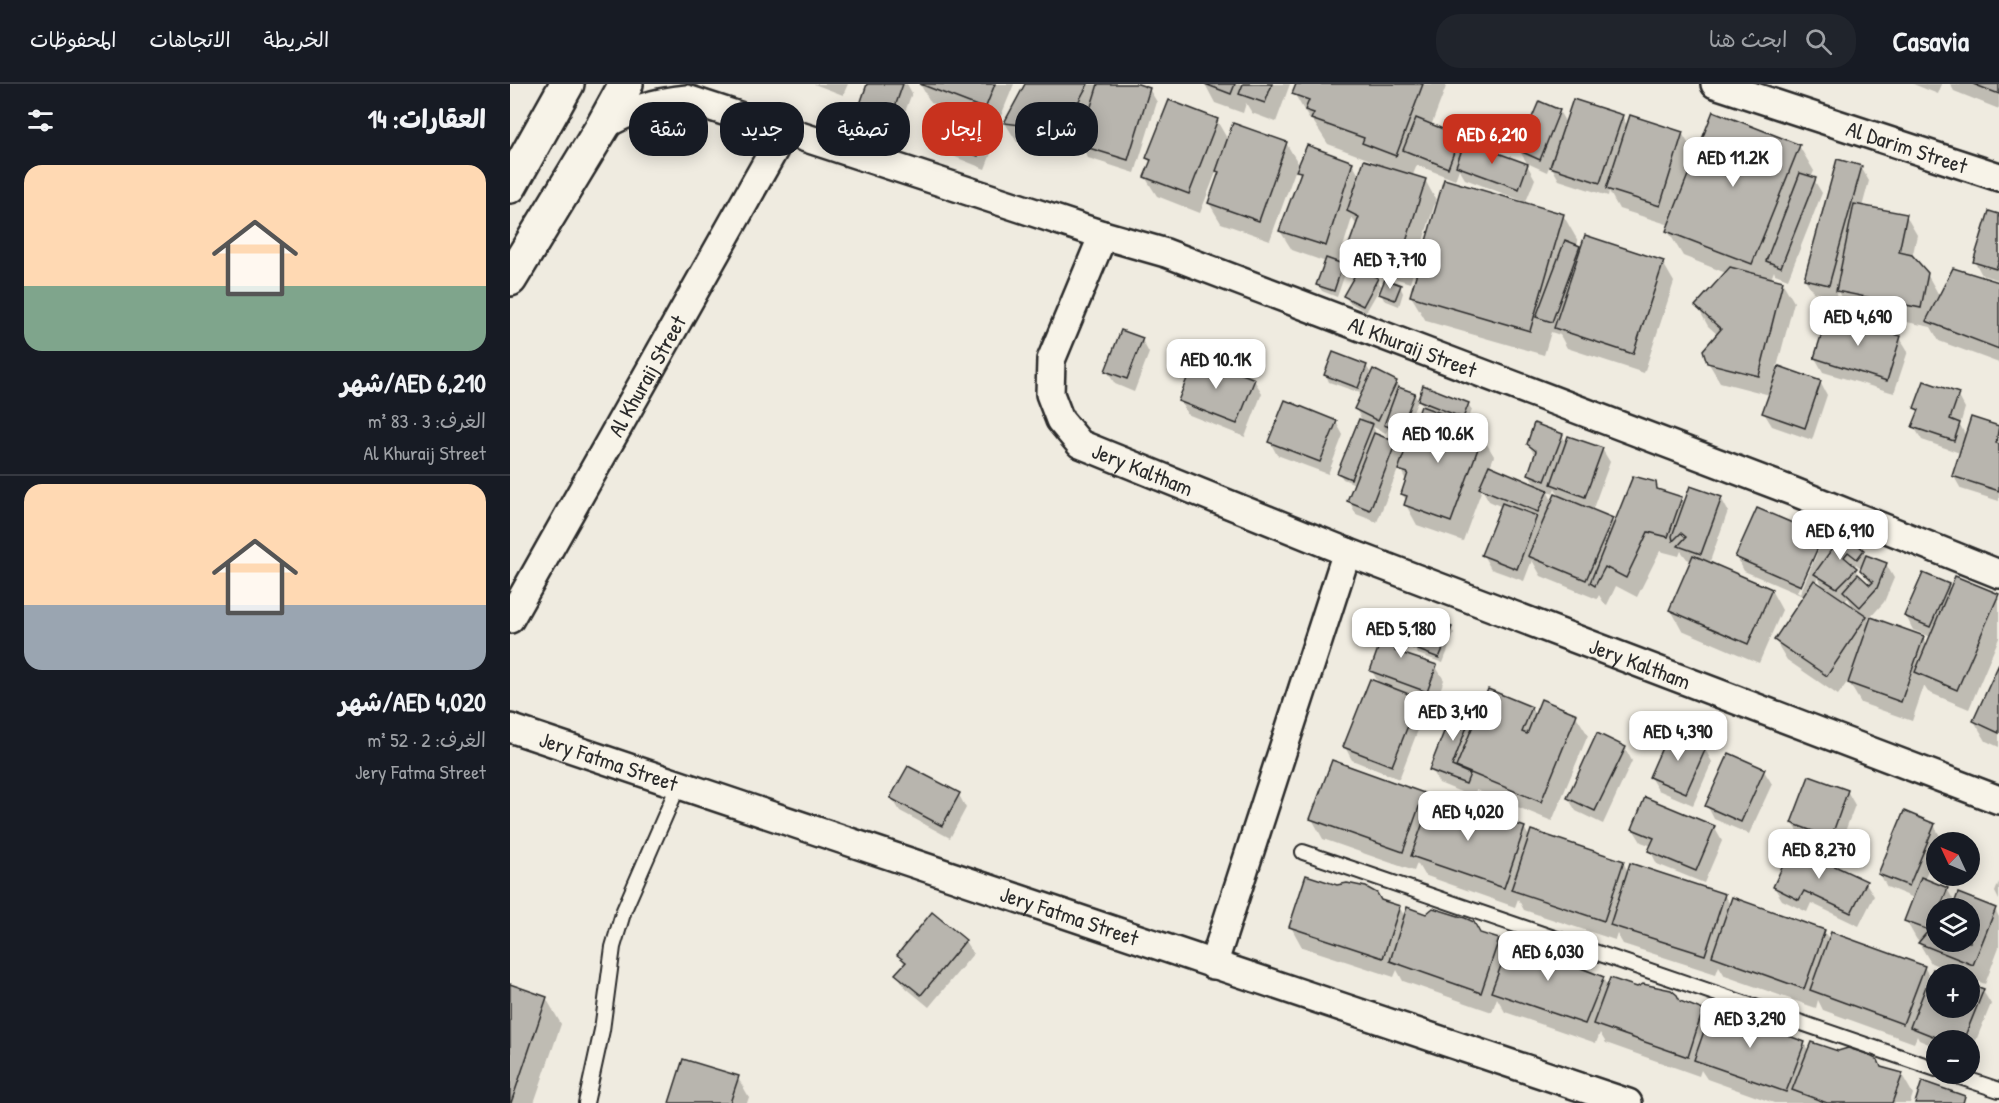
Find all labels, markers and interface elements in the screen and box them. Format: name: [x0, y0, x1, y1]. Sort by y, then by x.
search box: [1436, 14, 1856, 68]
text: Casavia: [1892, 22, 1969, 60]
text: ابحث هنا: [1709, 24, 1787, 54]
text: المحفوظات: [30, 25, 116, 54]
text: الاتجاهات: [149, 25, 231, 54]
text: الخريطة: [264, 25, 329, 54]
icon: search: [1802, 25, 1835, 58]
text: العقارات: 14: [368, 101, 486, 136]
chip: شقة: [629, 102, 708, 156]
chip: جديد: [720, 102, 804, 156]
chip: تصفية: [816, 102, 910, 156]
chip: إيجار: [922, 102, 1003, 156]
chip: شراء: [1015, 102, 1098, 156]
icon: filters: [24, 104, 57, 137]
street label: Al Darim Street: [1843, 113, 1972, 181]
pin: AED 6,210: [1423, 114, 1561, 165]
text: AED 6,210: [1457, 120, 1527, 147]
pin: AED 11.2K: [1664, 137, 1802, 188]
text: AED 11.2K: [1697, 143, 1769, 170]
icon: home: [201, 204, 309, 312]
pin: AED 7,710: [1321, 239, 1459, 290]
text: AED 7,710: [1354, 245, 1426, 272]
pin: AED 4,690: [1789, 296, 1927, 347]
text: AED 4,690: [1824, 302, 1892, 329]
street label: Al Khuraij Street: [601, 309, 693, 442]
street label: Al Khuraij Street: [1344, 309, 1481, 385]
pin: AED 10.1K: [1147, 339, 1285, 390]
text: AED 10.1K: [1181, 345, 1251, 372]
text: AED 6,210/شهر: [340, 365, 486, 400]
text: الغرف: 3 · 83 m²: [368, 407, 486, 434]
pin: AED 10.6K: [1369, 413, 1507, 464]
text: AED 10.6K: [1402, 419, 1474, 446]
street label: Jery Kaltham: [1088, 435, 1197, 503]
text: Al Khuraij Street: [364, 439, 486, 466]
pin: AED 6,910: [1771, 510, 1909, 561]
text: AED 6,910: [1806, 516, 1874, 543]
icon: home: [201, 523, 309, 631]
pin: AED 5,180: [1332, 608, 1470, 659]
text: AED 5,180: [1366, 614, 1436, 641]
street label: Jery Kaltham: [1585, 631, 1695, 696]
text: AED 4,020/شهر: [339, 684, 486, 719]
pin: AED 3,410: [1384, 691, 1522, 742]
text: AED 3,410: [1418, 697, 1488, 724]
pin: AED 4,390: [1609, 711, 1747, 762]
text: AED 4,390: [1643, 717, 1713, 744]
street label: Jery Fatma Street: [535, 724, 682, 798]
text: الغرف: 2 · 52 m²: [367, 726, 486, 753]
text: Jery Fatma Street: [355, 758, 486, 785]
pin: AED 4,020: [1399, 791, 1537, 842]
text: AED 4,020: [1432, 797, 1504, 824]
pin: AED 8,270: [1750, 829, 1888, 880]
north arrow: [1926, 832, 1980, 886]
map controls: [1926, 832, 1980, 1084]
text: AED 8,270: [1782, 835, 1856, 862]
street label: Jery Fatma Street: [996, 878, 1143, 953]
button: layers: [1926, 898, 1980, 952]
pin: AED 6,030: [1479, 931, 1617, 982]
text: AED 6,030: [1512, 937, 1584, 964]
button: +: [1926, 964, 1980, 1018]
pin: AED 3,290: [1681, 998, 1819, 1049]
text: AED 3,290: [1714, 1004, 1786, 1031]
button: −: [1926, 1030, 1980, 1084]

